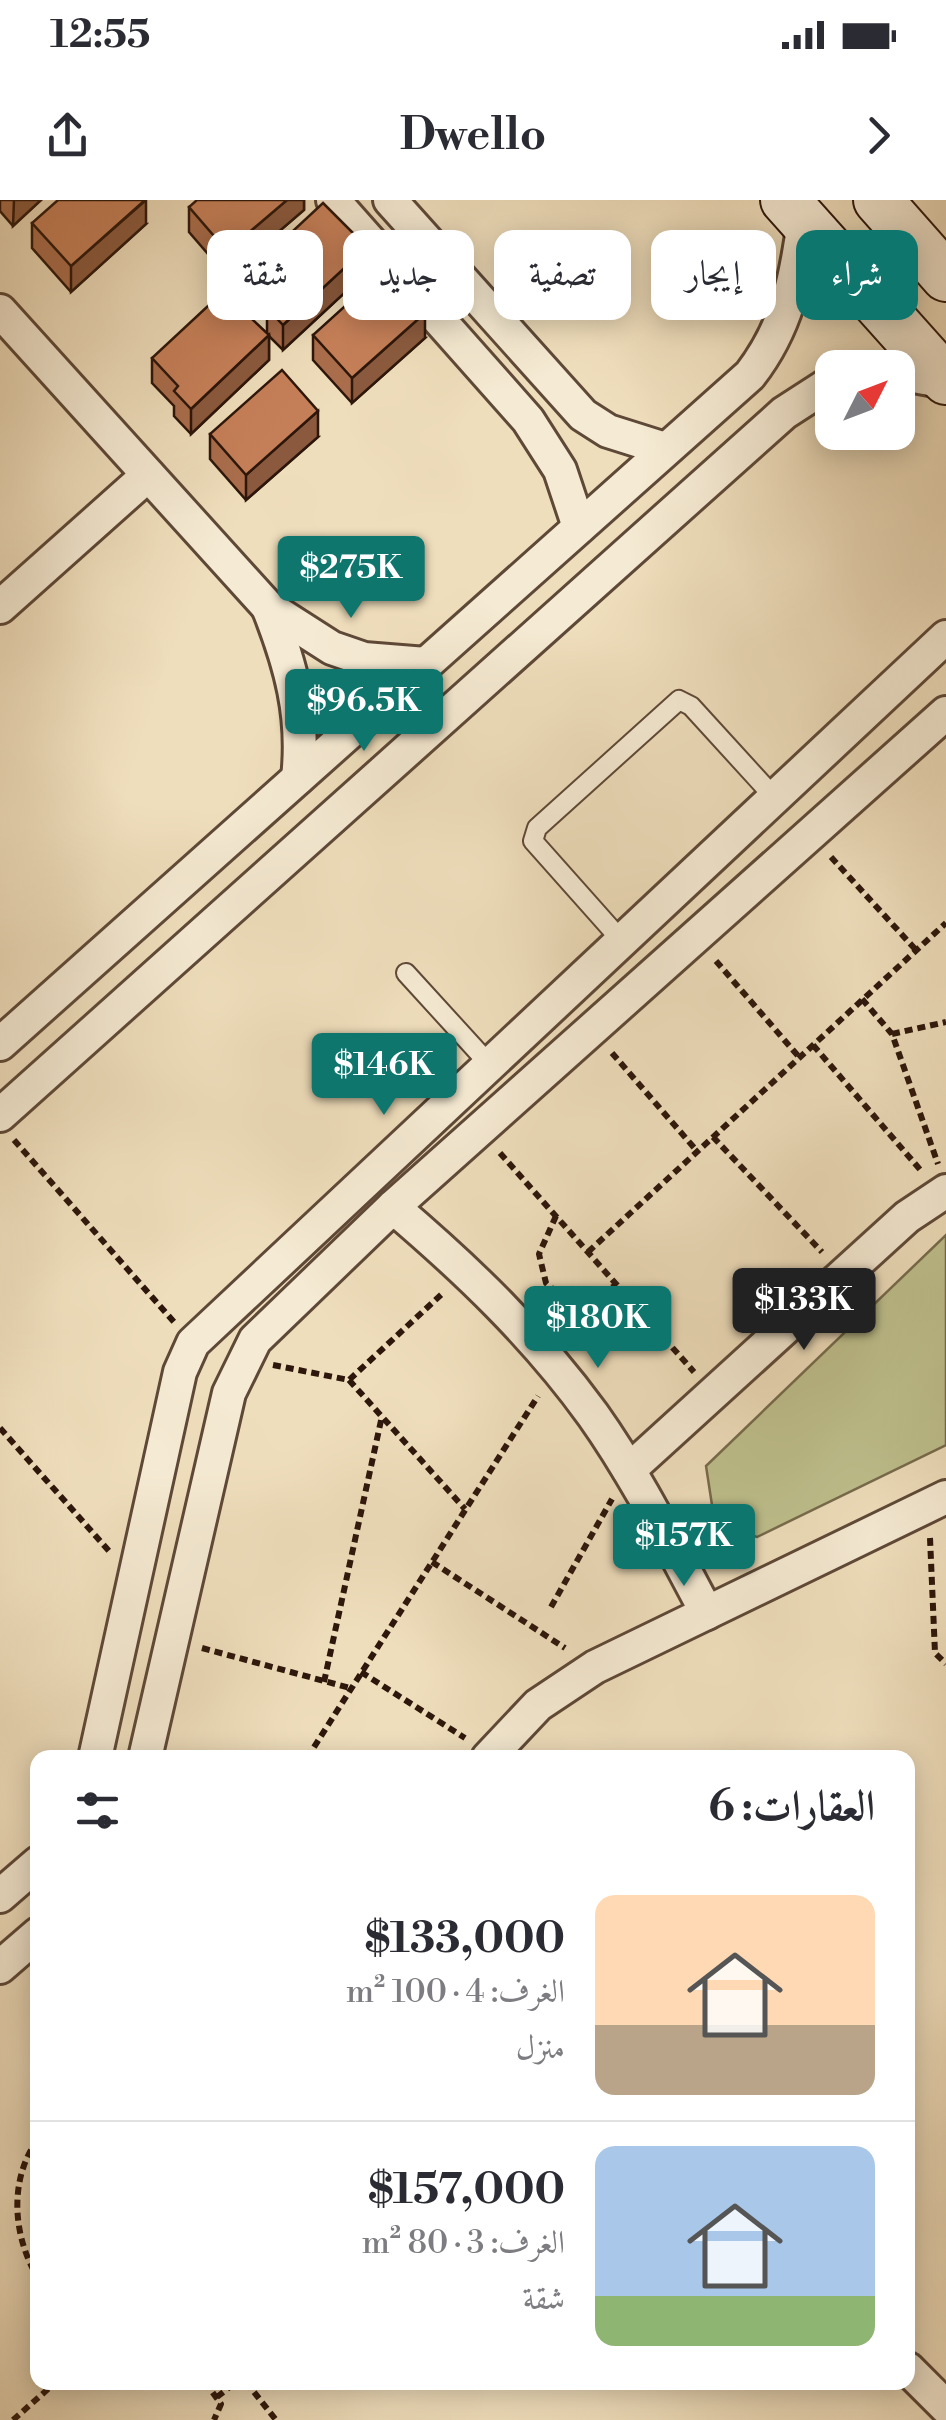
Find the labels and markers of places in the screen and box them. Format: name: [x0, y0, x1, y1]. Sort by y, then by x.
pin: $275K: [281, 536, 421, 621]
pin: $96.5K: [283, 669, 445, 754]
pin: $146K: [314, 1033, 454, 1118]
pin: $133K: [734, 1268, 874, 1353]
pin: $180K: [528, 1286, 668, 1371]
pin: $157K: [614, 1504, 754, 1589]

